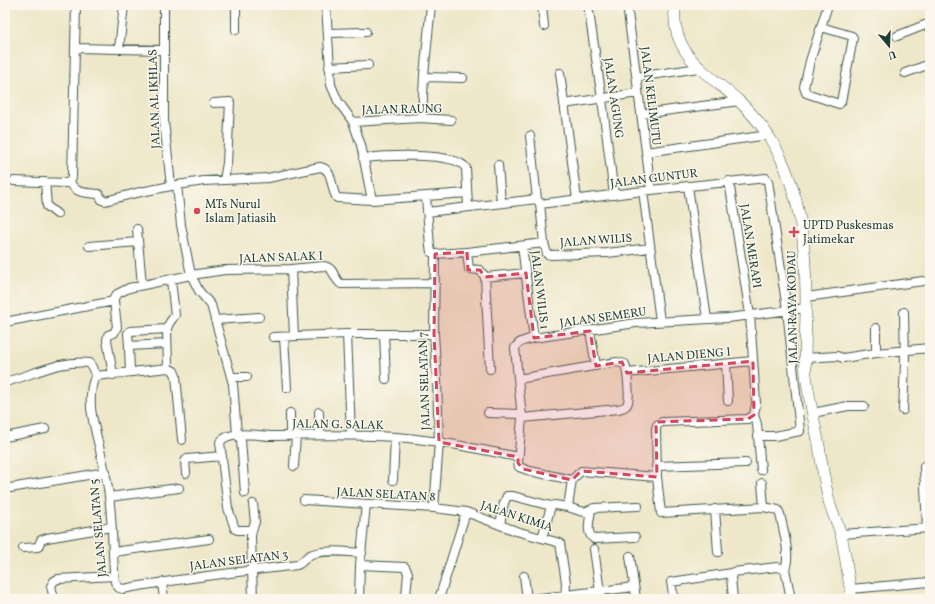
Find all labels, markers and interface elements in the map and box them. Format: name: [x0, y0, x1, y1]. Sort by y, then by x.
north arrow: [869, 26, 909, 66]
street label: JALAN KELIMUTU: [636, 46, 664, 147]
text: U: [885, 46, 898, 63]
street label: JALAN AL IKHLAS: [145, 49, 165, 149]
street label: JALAN AGUNG: [599, 57, 627, 140]
street label: JALAN RAUNG: [361, 101, 443, 119]
street label: JALAN GUNTUR: [609, 166, 699, 192]
place label: MTs Nurul Islam Jatiasih: [205, 197, 276, 227]
street label: JALAN MERAPI: [735, 203, 765, 289]
marker: MTs Nurul Islam Jatiasih: [192, 206, 202, 216]
place label: UPTD Puskesmas Jatimekar: [803, 218, 894, 248]
marker: UPTD Puskesmas Jatimekar: [788, 226, 800, 238]
street label: JALAN WILIS: [559, 230, 633, 252]
street label: JALAN SALAK I: [239, 249, 323, 267]
street label: JALAN WILIS 1: [526, 250, 552, 331]
street label: JALAN RAYA KODAU: [784, 250, 802, 364]
street label: JALAN SEMERU: [559, 304, 648, 332]
street label: JALAN SELATAN 7: [415, 331, 435, 431]
street label: JALAN DIENG I: [647, 344, 731, 368]
street label: JALAN G. SALAK: [292, 416, 384, 434]
street label: JALAN SELATAN 5: [87, 478, 111, 578]
street label: JALAN SELATAN 8: [336, 484, 436, 506]
street label: JALAN KIMIA: [478, 498, 555, 536]
street label: JALAN SELATAN 3: [189, 547, 289, 575]

